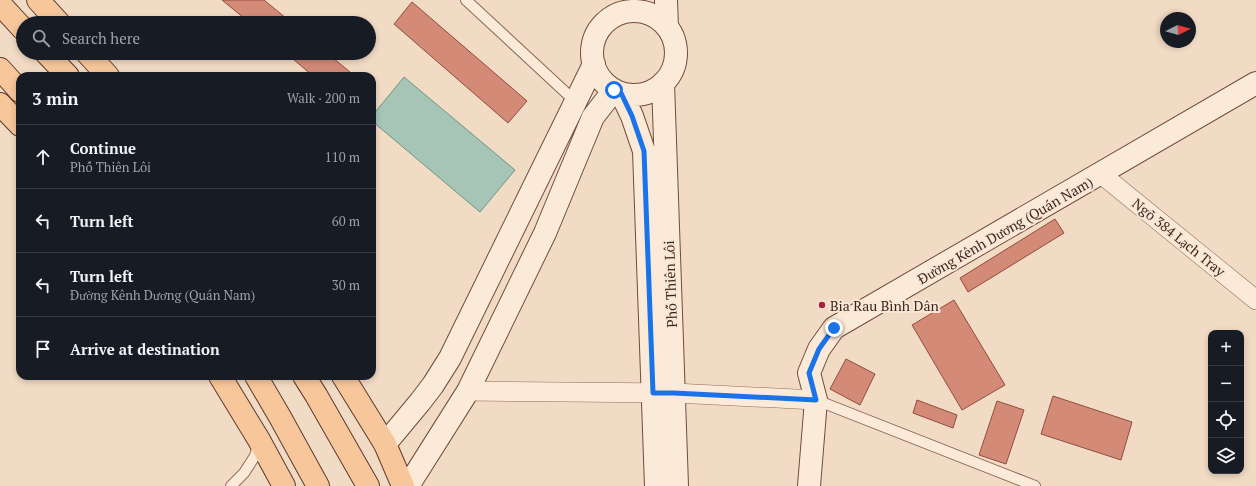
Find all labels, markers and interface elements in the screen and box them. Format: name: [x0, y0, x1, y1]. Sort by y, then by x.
north arrow: [1160, 12, 1196, 48]
search box: [16, 16, 376, 60]
icon: search: [30, 27, 52, 49]
text: Search here: [62, 28, 140, 48]
route start: [605, 81, 623, 99]
text: 3 min: [32, 87, 79, 110]
text: Walk · 200 m: [287, 89, 360, 107]
text: Continue: [70, 138, 136, 158]
icon: ahead: [32, 146, 54, 168]
text: 110 m: [325, 148, 360, 166]
text: Phố Thiên Lôi: [70, 158, 151, 176]
street label: Đường Kênh Dương (Quán Nam): [914, 172, 1096, 288]
street label: Ngõ 384 Lạch Tray: [1129, 194, 1230, 281]
icon: left: [32, 210, 54, 232]
text: Turn left: [70, 211, 134, 231]
text: 60 m: [332, 212, 360, 230]
street label: Phố Thiên Lôi: [659, 240, 681, 328]
text: Turn left: [70, 266, 134, 286]
icon: left: [32, 274, 54, 296]
text: 30 m: [332, 276, 360, 294]
text: Đường Kênh Dương (Quán Nam): [70, 286, 255, 304]
place label: Bia Rau Bình Dân: [830, 296, 939, 315]
marker: Bia Rau Bình Dân: [817, 300, 827, 310]
route end: [825, 319, 843, 337]
map controls: [1208, 330, 1244, 474]
button: +: [1208, 330, 1244, 366]
icon: arrive: [32, 338, 54, 360]
text: Arrive at destination: [70, 339, 220, 359]
button: −: [1208, 366, 1244, 402]
button: locate: [1208, 402, 1244, 438]
button: layers: [1208, 438, 1244, 474]

